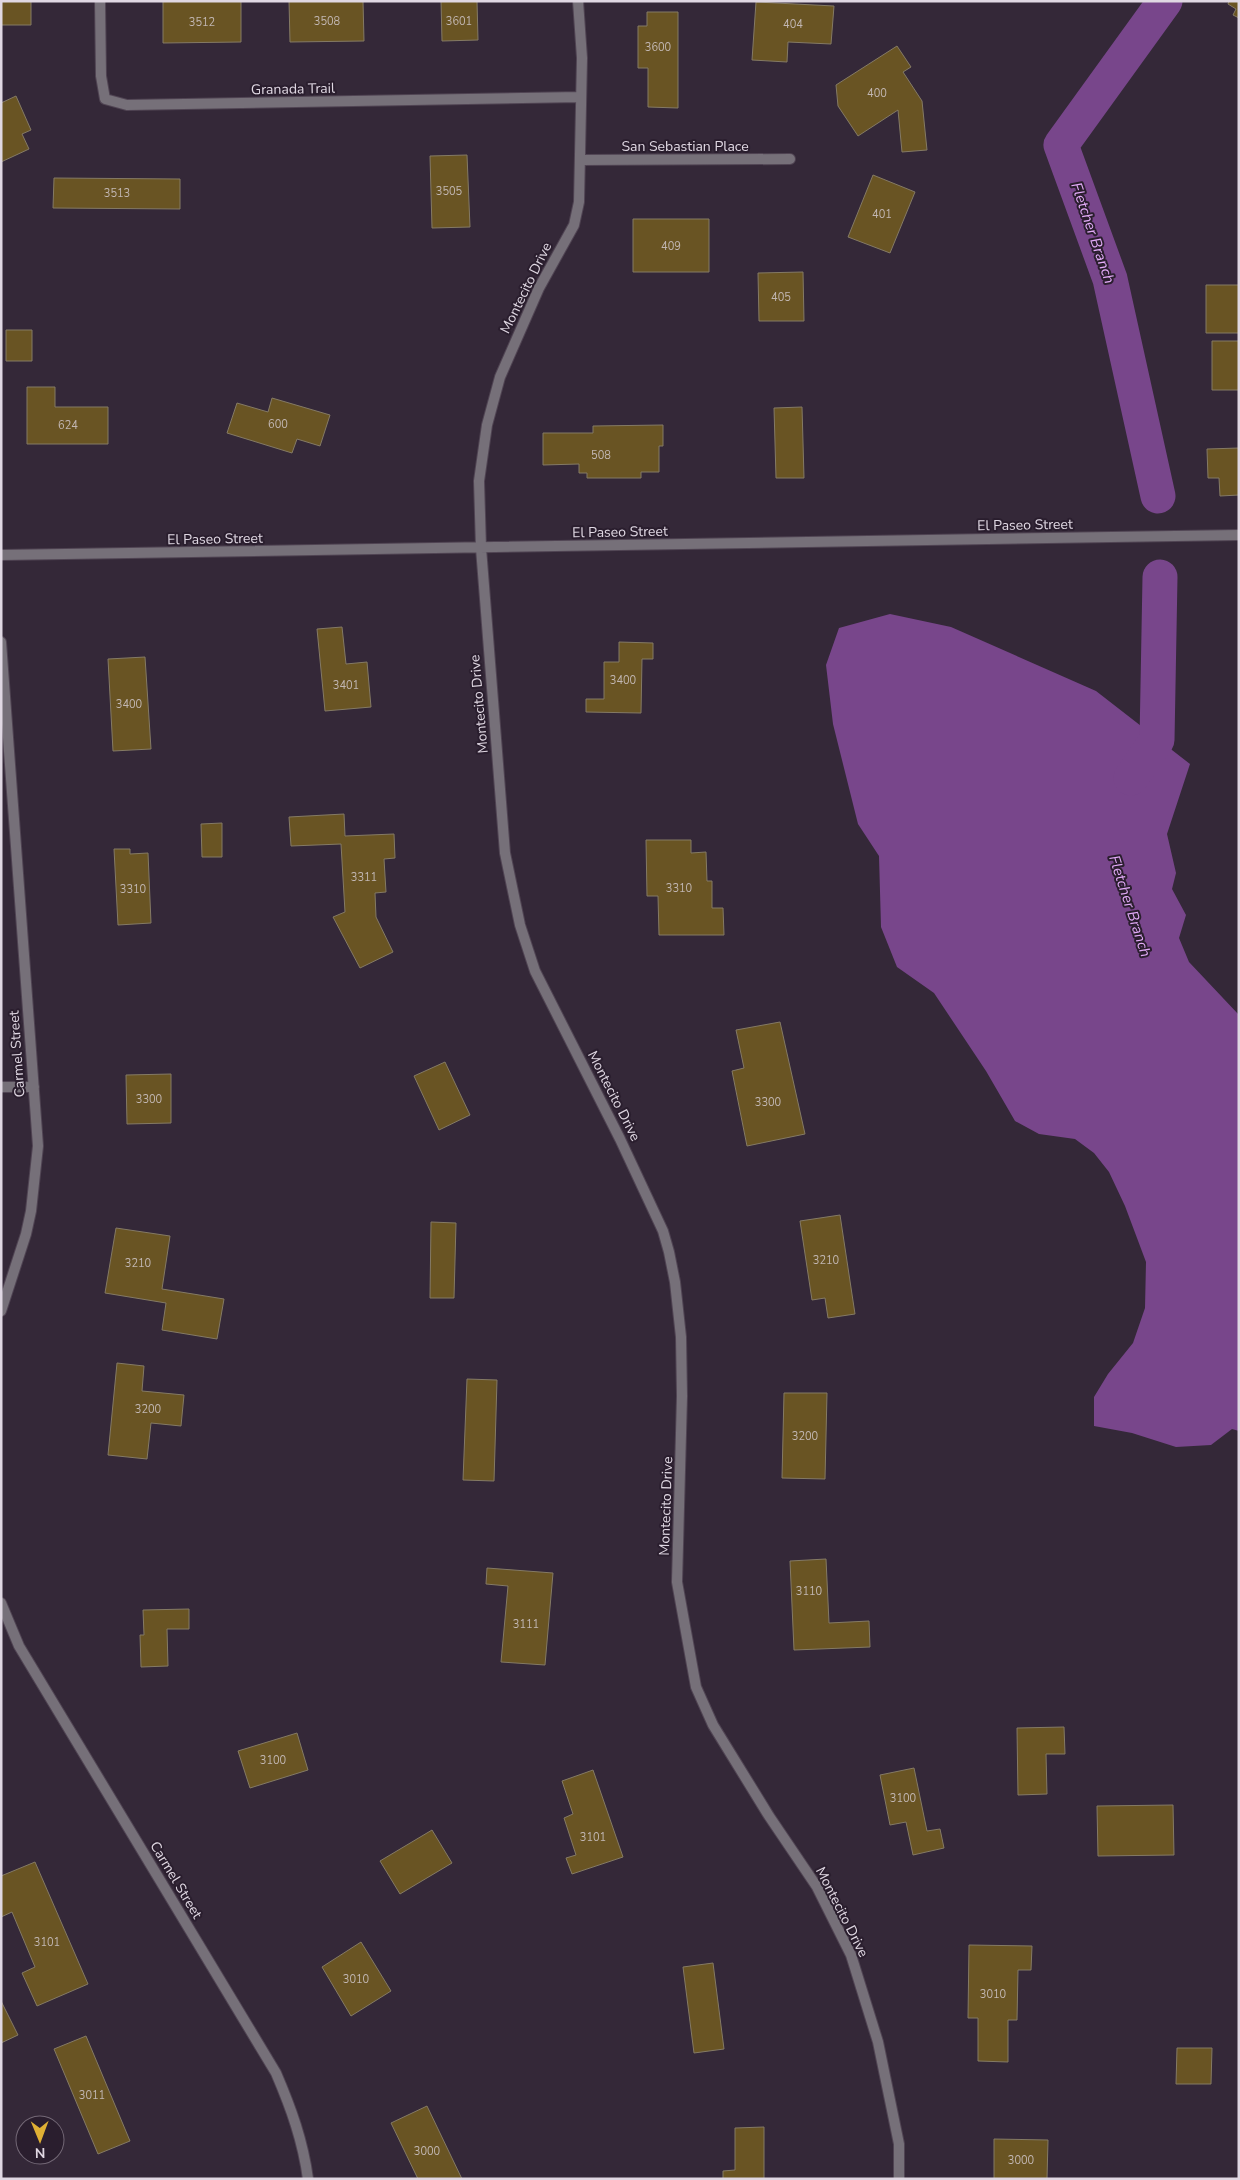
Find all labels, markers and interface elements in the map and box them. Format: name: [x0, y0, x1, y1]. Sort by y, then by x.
house number: 3508: [314, 14, 341, 29]
house number: 3601: [446, 14, 472, 29]
house number: 3512: [189, 15, 215, 30]
house number: 404: [783, 17, 803, 32]
house number: 3600: [645, 40, 672, 55]
street label: Granada Trail: [251, 79, 336, 99]
house number: 400: [867, 86, 887, 101]
street label: San Sebastian Place: [621, 137, 749, 156]
water label: Fletcher Branch: [1066, 180, 1120, 286]
house number: 3505: [436, 184, 463, 199]
house number: 3513: [104, 186, 130, 201]
house number: 401: [872, 207, 892, 222]
street label: Montecito Drive: [496, 239, 556, 337]
house number: 409: [661, 239, 681, 254]
house number: 405: [771, 290, 791, 305]
house number: 600: [268, 417, 288, 432]
house number: 624: [58, 418, 78, 433]
house number: 508: [591, 448, 611, 463]
street label: El Paseo Street: [977, 515, 1073, 535]
street label: El Paseo Street: [572, 522, 668, 542]
street label: El Paseo Street: [167, 529, 263, 549]
street label: Montecito Drive: [465, 654, 493, 754]
house number: 3400: [610, 673, 637, 688]
house number: 3401: [333, 678, 359, 693]
house number: 3400: [116, 697, 143, 712]
water label: Fletcher Branch: [1104, 853, 1156, 959]
house number: 3311: [351, 870, 377, 885]
house number: 3310: [666, 881, 693, 896]
house number: 3310: [120, 882, 147, 897]
street label: Carmel Street: [4, 1010, 30, 1098]
street label: Montecito Drive: [583, 1048, 645, 1144]
house number: 3300: [136, 1092, 163, 1107]
house number: 3300: [755, 1095, 782, 1110]
house number: 3210: [813, 1253, 840, 1268]
house number: 3210: [125, 1256, 152, 1271]
house number: 3200: [135, 1402, 162, 1417]
house number: 3200: [792, 1429, 819, 1444]
street label: Montecito Drive: [655, 1456, 677, 1556]
house number: 3110: [796, 1584, 823, 1599]
house number: 3111: [513, 1617, 539, 1632]
house number: 3100: [260, 1753, 287, 1768]
house number: 3100: [890, 1791, 917, 1806]
house number: 3101: [580, 1830, 606, 1845]
street label: Carmel Street: [145, 1838, 207, 1922]
street label: Montecito Drive: [811, 1864, 873, 1960]
house number: 3101: [34, 1935, 60, 1950]
house number: 3010: [343, 1972, 370, 1987]
house number: 3010: [980, 1987, 1007, 2002]
house number: 3011: [79, 2088, 105, 2103]
north arrow: [15, 2115, 65, 2165]
text: N: [35, 2143, 46, 2162]
house number: 3000: [414, 2144, 441, 2159]
house number: 3000: [1008, 2153, 1035, 2168]

